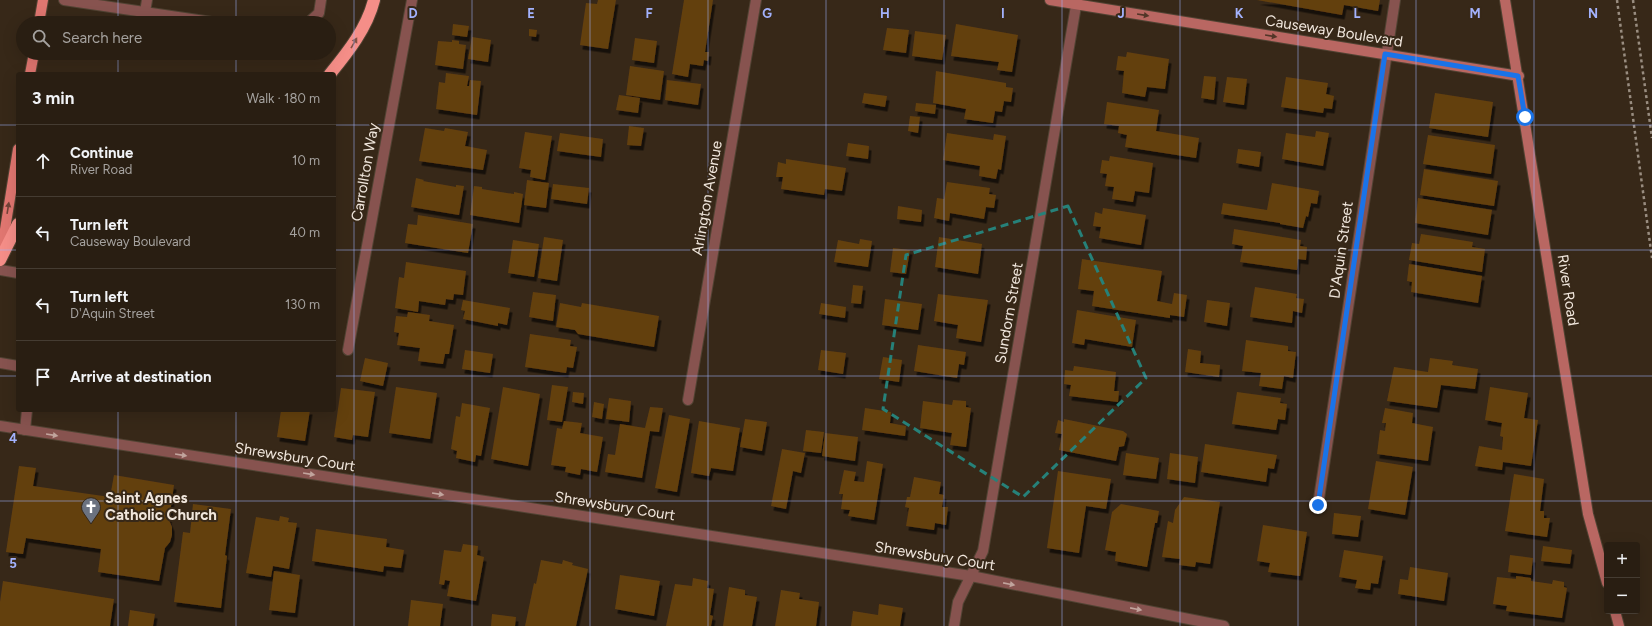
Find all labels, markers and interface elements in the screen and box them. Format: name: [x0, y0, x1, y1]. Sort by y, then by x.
text: D: [408, 6, 418, 21]
text: E: [527, 6, 535, 21]
text: F: [645, 6, 653, 21]
text: G: [762, 6, 772, 21]
text: H: [880, 6, 890, 21]
text: I: [1001, 6, 1005, 21]
text: J: [1117, 6, 1125, 21]
text: K: [1235, 6, 1244, 21]
text: L: [1354, 6, 1361, 21]
text: M: [1469, 6, 1481, 21]
text: N: [1588, 6, 1598, 21]
street label: Causeway Boulevard: [1264, 11, 1404, 51]
one-way arrow: [1137, 12, 1149, 18]
search box: [16, 16, 336, 60]
icon: search: [30, 27, 52, 49]
text: Search here: [62, 29, 142, 47]
one-way arrow: [1265, 33, 1277, 39]
one-way arrow: [350, 37, 357, 49]
text: 3 min: [32, 88, 74, 108]
text: Walk · 180 m: [247, 91, 320, 106]
route start: [1516, 108, 1534, 126]
street label: Carrollton Way: [347, 121, 383, 223]
street label: Arlington Avenue: [688, 139, 726, 257]
text: Continue: [70, 144, 133, 162]
icon: ahead: [32, 150, 54, 172]
text: 10 m: [292, 153, 320, 168]
text: River Road: [70, 162, 132, 177]
street label: D'Aquin Street: [1325, 200, 1357, 300]
one-way arrow: [6, 201, 12, 214]
text: Turn left: [70, 216, 128, 234]
icon: left: [32, 222, 54, 244]
text: 40 m: [289, 225, 320, 240]
text: Causeway Boulevard: [70, 234, 191, 249]
street label: River Road: [1553, 253, 1583, 327]
street label: Sundorn Street: [991, 261, 1027, 365]
text: Turn left: [70, 288, 128, 306]
icon: left: [32, 294, 54, 316]
text: 130 m: [285, 297, 320, 312]
text: D'Aquin Street: [70, 306, 155, 321]
icon: arrive: [32, 366, 54, 388]
text: Arrive at destination: [70, 368, 211, 386]
text: 4: [9, 431, 17, 446]
one-way arrow: [46, 432, 58, 438]
street label: Shrewsbury Court: [233, 439, 357, 475]
one-way arrow: [175, 452, 187, 458]
one-way arrow: [303, 471, 315, 477]
street label: Shrewsbury Court: [553, 488, 677, 524]
place label: Saint Agnes Catholic Church: [105, 489, 217, 524]
one-way arrow: [432, 491, 444, 497]
church icon: Saint Agnes Catholic Church: [80, 496, 102, 524]
route end: [1309, 496, 1327, 514]
street label: Shrewsbury Court: [873, 538, 997, 574]
map controls: [1604, 542, 1640, 614]
button: +: [1604, 542, 1640, 578]
text: 5: [9, 556, 17, 571]
button: −: [1604, 578, 1640, 614]
one-way arrow: [1003, 581, 1015, 587]
one-way arrow: [1130, 606, 1143, 612]

